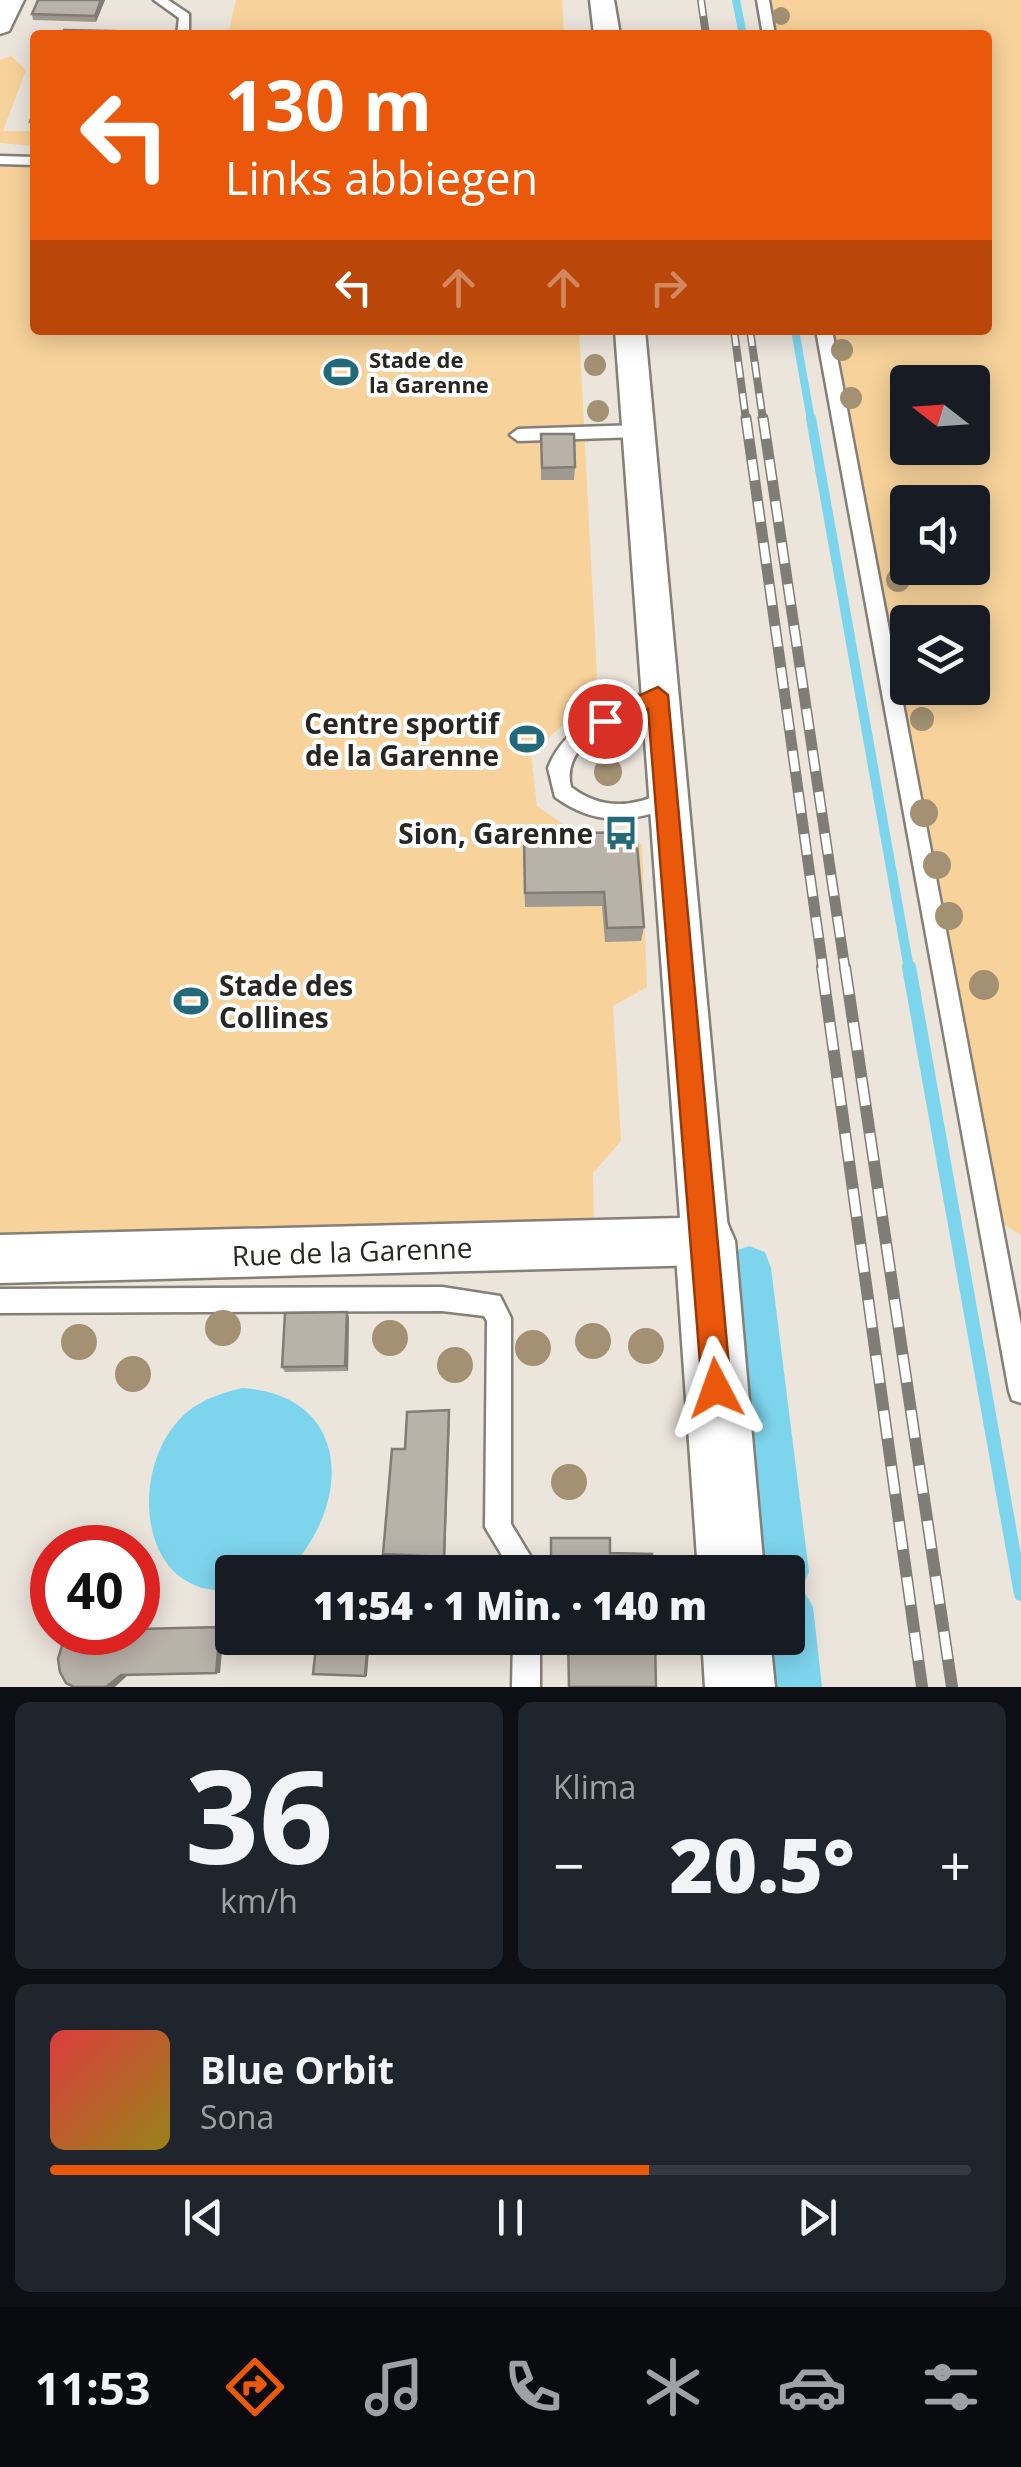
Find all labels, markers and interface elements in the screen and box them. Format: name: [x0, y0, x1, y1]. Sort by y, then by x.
text: 130 m: [225, 56, 432, 152]
icon: left: [60, 70, 190, 200]
text: Links abbiegen: [225, 147, 538, 208]
icon: left: [326, 260, 381, 315]
icon: ahead: [431, 260, 486, 315]
icon: ahead: [536, 260, 591, 315]
icon: right: [641, 260, 696, 315]
place label: Stade de la Garenne: [369, 344, 489, 399]
sports icon: Stade de la Garenne: [322, 353, 360, 391]
north arrow: [890, 365, 990, 465]
map controls: [890, 365, 990, 705]
button: sound: [890, 485, 990, 585]
button: layers: [890, 605, 990, 705]
pin: [563, 679, 648, 764]
icon: arrive: [578, 694, 633, 749]
place label: Centre sportif de la Garenne: [304, 704, 501, 774]
sports icon: Centre sportif de la Garenne: [508, 720, 546, 758]
place label: Sion, Garenne: [398, 814, 593, 852]
bus stop icon: Sion, Garenne: [602, 814, 640, 852]
place label: Stade des Collines: [219, 966, 353, 1036]
sports icon: Stade des Collines: [172, 982, 210, 1020]
street label: Rue de la Garenne: [231, 1228, 473, 1274]
position arrow: [664, 1336, 768, 1440]
speed limit sign: 40: [30, 1525, 160, 1655]
text: 11:54 · 1 Min. · 140 m: [313, 1579, 707, 1631]
text: 36: [185, 1725, 333, 1902]
text: Klima: [553, 1765, 636, 1808]
text: 20.5°: [669, 1813, 855, 1915]
text: −: [553, 1827, 584, 1902]
text: +: [940, 1827, 971, 1902]
text: km/h: [220, 1879, 298, 1922]
text: Blue Orbit: [200, 2043, 394, 2095]
text: Sona: [200, 2095, 274, 2138]
icon: previous: [176, 2190, 231, 2245]
icon: pause: [483, 2190, 538, 2245]
icon: next: [790, 2190, 845, 2245]
icon: directions: [220, 2352, 290, 2422]
icon: music: [359, 2352, 429, 2422]
icon: phone: [498, 2352, 568, 2422]
icon: climate: [638, 2352, 708, 2422]
icon: car: [777, 2352, 847, 2422]
icon: filters: [916, 2352, 986, 2422]
text: 11:53: [35, 2357, 150, 2418]

